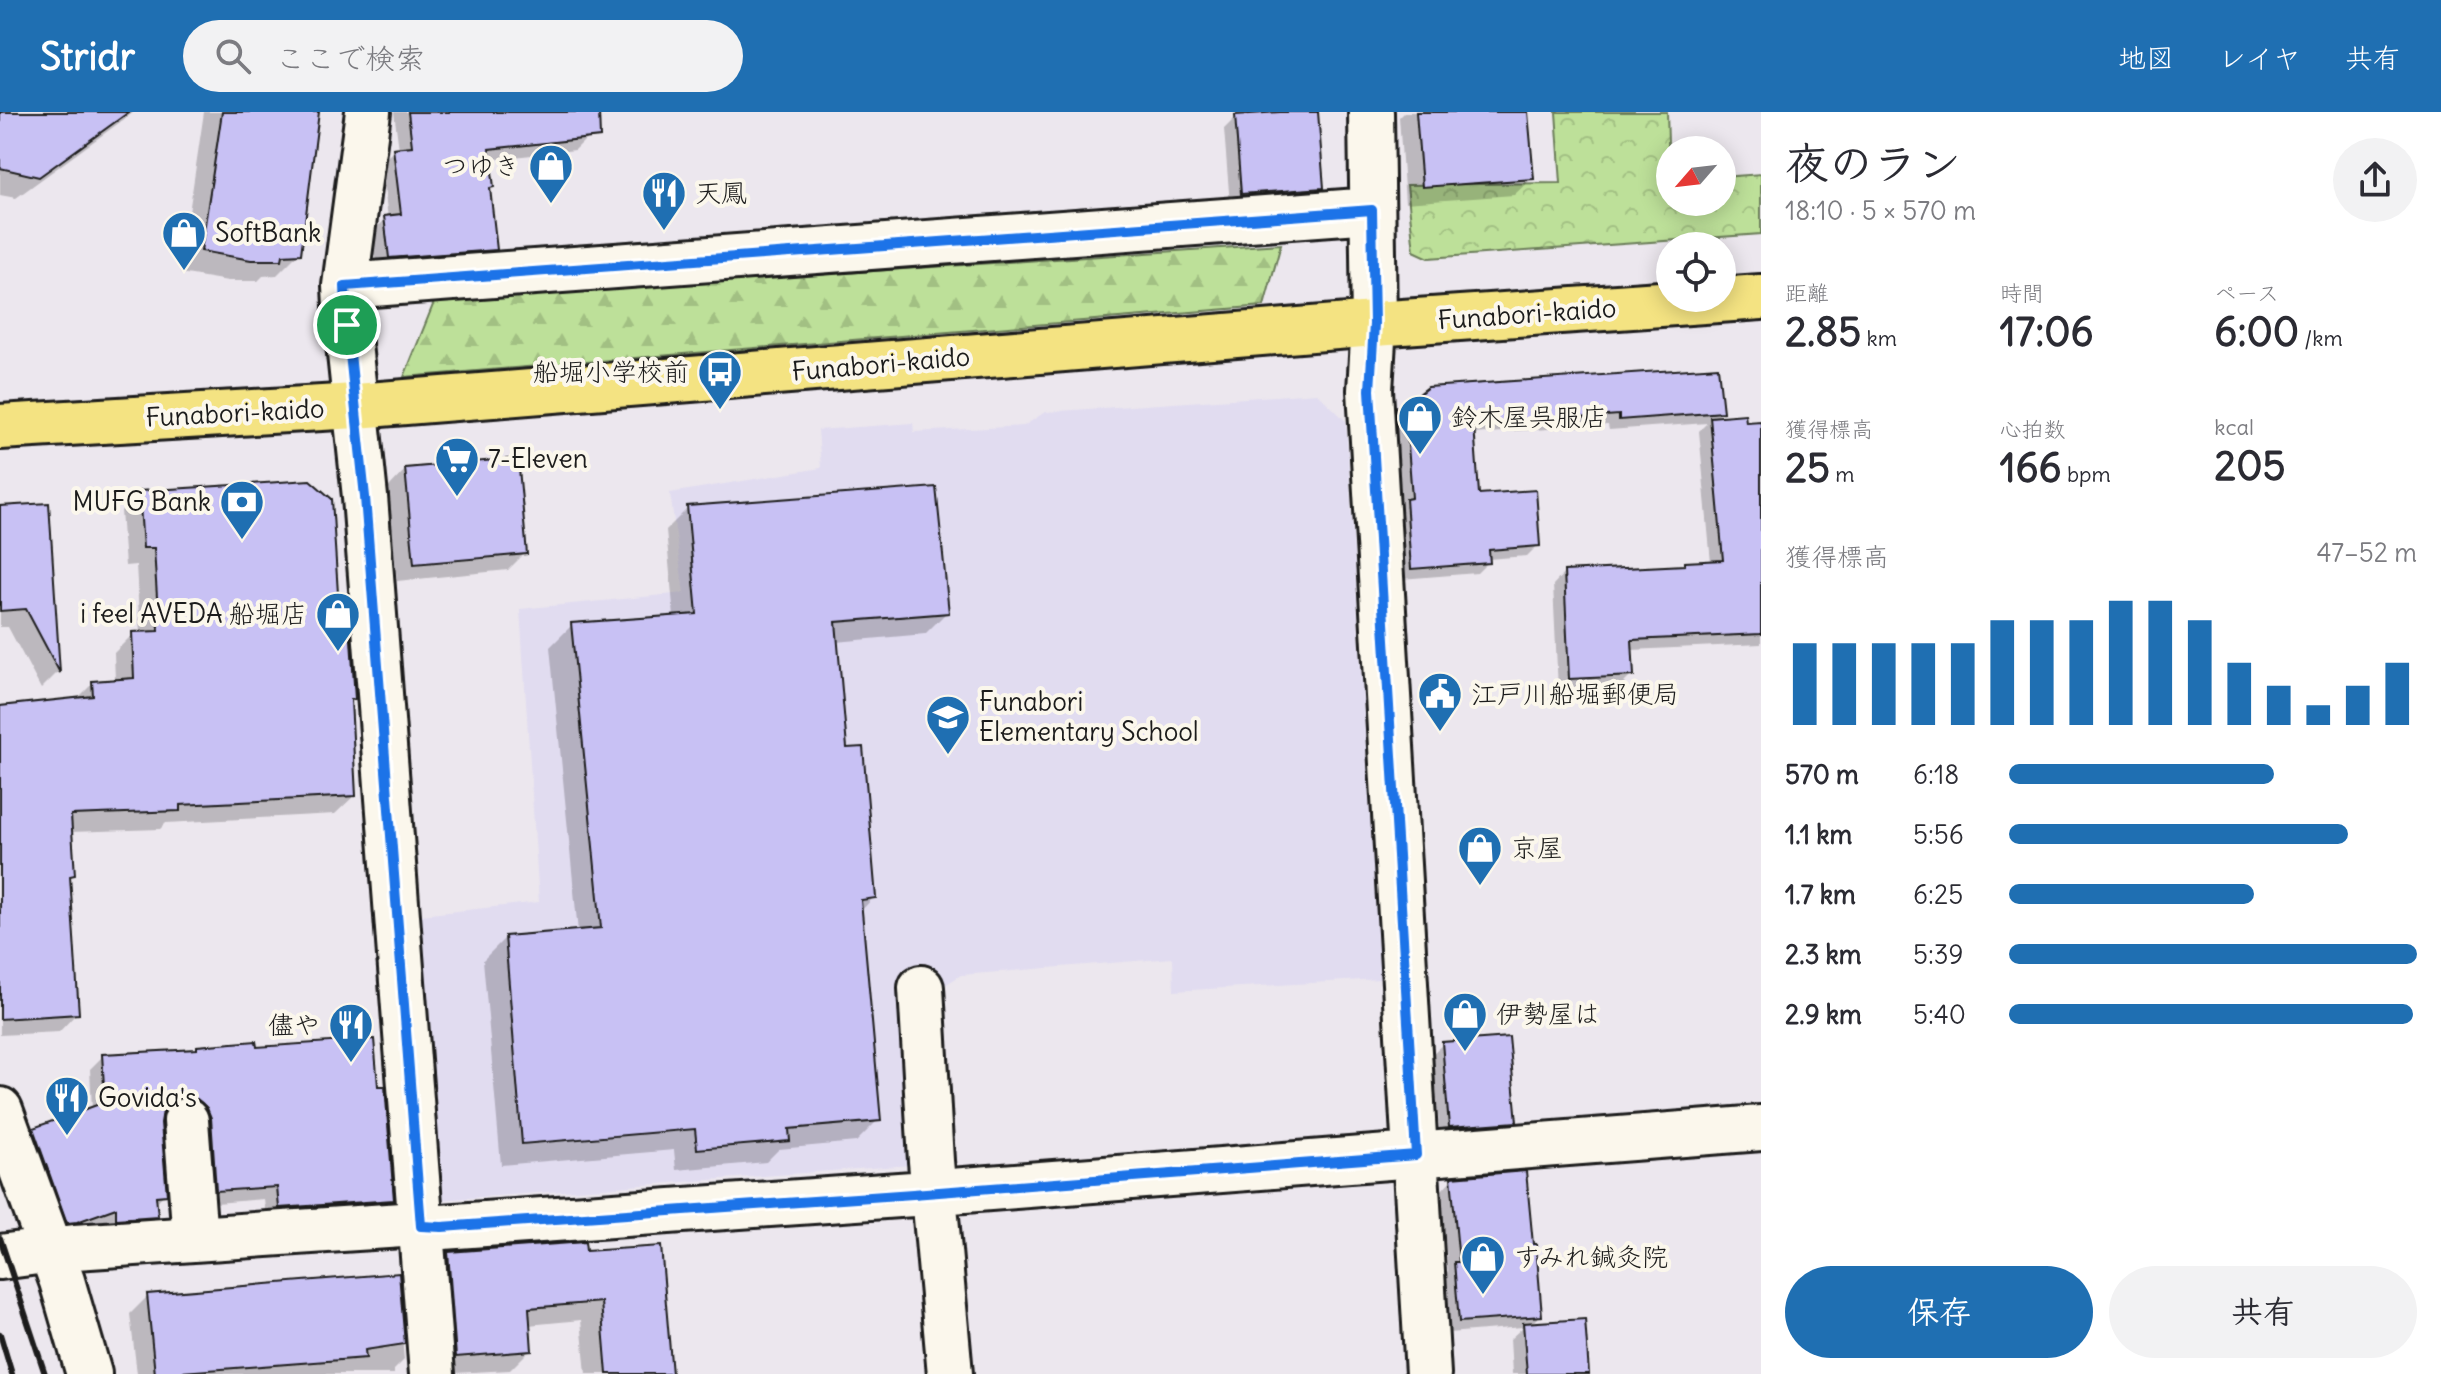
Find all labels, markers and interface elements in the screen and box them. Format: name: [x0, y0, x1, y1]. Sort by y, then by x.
search box: [183, 20, 743, 92]
text: Stridr: [40, 33, 135, 80]
icon: search: [211, 34, 255, 78]
text: ここで検索: [275, 39, 425, 77]
text: 地図: [2118, 40, 2174, 76]
text: レイヤ: [2218, 40, 2301, 76]
text: 共有: [2345, 40, 2401, 76]
north arrow: [1656, 136, 1736, 216]
map controls: [1656, 136, 1736, 312]
text: 夜のラン: [1785, 136, 1961, 191]
button: share: [2333, 138, 2417, 222]
shop icon: つゆき: [527, 142, 575, 205]
place label: つゆき: [442, 149, 520, 182]
restaurant icon: 天鳳: [640, 169, 688, 232]
place label: 天鳳: [695, 176, 747, 209]
text: 18:10 · 5 × 570 m: [1785, 194, 1976, 227]
shop icon: SoftBank: [160, 209, 208, 272]
place label: SoftBank: [215, 216, 321, 249]
button: locate: [1656, 232, 1736, 312]
text: 距離: [1785, 279, 1829, 307]
text: 時間: [2000, 279, 2044, 307]
text: ペース: [2214, 279, 2279, 307]
pin: [313, 291, 381, 359]
street label: Funabori-kaido: [1437, 291, 1617, 336]
icon: arrive: [325, 303, 369, 347]
text: 2.85: [1785, 307, 1861, 357]
text: 17:06: [2000, 307, 2094, 357]
text: 6:00: [2214, 307, 2299, 357]
text: km: [1861, 324, 1897, 352]
text: /km: [2299, 324, 2343, 352]
street label: Funabori-kaido: [790, 339, 971, 388]
bus stop icon: 船堀小学校前: [696, 348, 744, 411]
place label: 船堀小学校前: [533, 355, 689, 388]
street label: Funabori-kaido: [145, 391, 325, 434]
shop icon: 鈴木屋呉服店: [1396, 393, 1444, 456]
place label: 鈴木屋呉服店: [1451, 400, 1607, 433]
text: kcal: [2214, 413, 2254, 441]
text: 獲得標高: [1785, 415, 1873, 443]
text: 心拍数: [2000, 415, 2066, 443]
supermarket icon: 7-Eleven: [433, 435, 481, 498]
text: 205: [2214, 441, 2286, 491]
place label: 7-Eleven: [488, 442, 588, 475]
text: 25: [1785, 443, 1830, 493]
text: 166: [2000, 443, 2062, 493]
text: m: [1830, 460, 1854, 488]
text: bpm: [2062, 460, 2111, 488]
bank icon: MUFG Bank: [218, 478, 266, 541]
place label: MUFG Bank: [72, 485, 211, 518]
text: 47–52 m: [2317, 536, 2417, 569]
text: 獲得標高: [1785, 540, 1889, 573]
shop icon: i feel AVEDA 船堀店: [314, 590, 362, 653]
place label: i feel AVEDA 船堀店: [80, 597, 307, 630]
public building icon: 江戸川船堀郵便局: [1416, 670, 1464, 733]
place label: 江戸川船堀郵便局: [1471, 677, 1679, 710]
place label: Funabori Elementary School: [979, 685, 1199, 748]
school or university icon: Funabori Elementary School: [924, 693, 972, 756]
text: 570 m: [1785, 758, 1859, 791]
text: 6:18: [1913, 758, 1959, 791]
text: 1.1 km: [1785, 818, 1852, 851]
text: 5:56: [1913, 818, 1964, 851]
shop icon: 京屋: [1456, 824, 1504, 887]
place label: 京屋: [1511, 831, 1563, 864]
text: 1.7 km: [1785, 878, 1856, 911]
text: 6:25: [1913, 878, 1963, 911]
text: 2.3 km: [1785, 938, 1862, 971]
text: 5:39: [1913, 938, 1964, 971]
shop icon: 伊勢屋は: [1441, 990, 1489, 1053]
place label: 伊勢屋は: [1496, 997, 1600, 1030]
text: 2.9 km: [1785, 998, 1862, 1031]
text: 5:40: [1913, 998, 1966, 1031]
restaurant icon: 儘や: [327, 1001, 375, 1064]
place label: 儘や: [268, 1008, 320, 1041]
restaurant icon: Govida's: [43, 1074, 91, 1137]
place label: Govida's: [98, 1081, 197, 1114]
shop icon: すみれ鍼灸院: [1459, 1233, 1507, 1296]
place label: すみれ鍼灸院: [1514, 1240, 1668, 1273]
button: 保存: [1785, 1266, 2093, 1358]
button: 共有: [2109, 1266, 2417, 1358]

